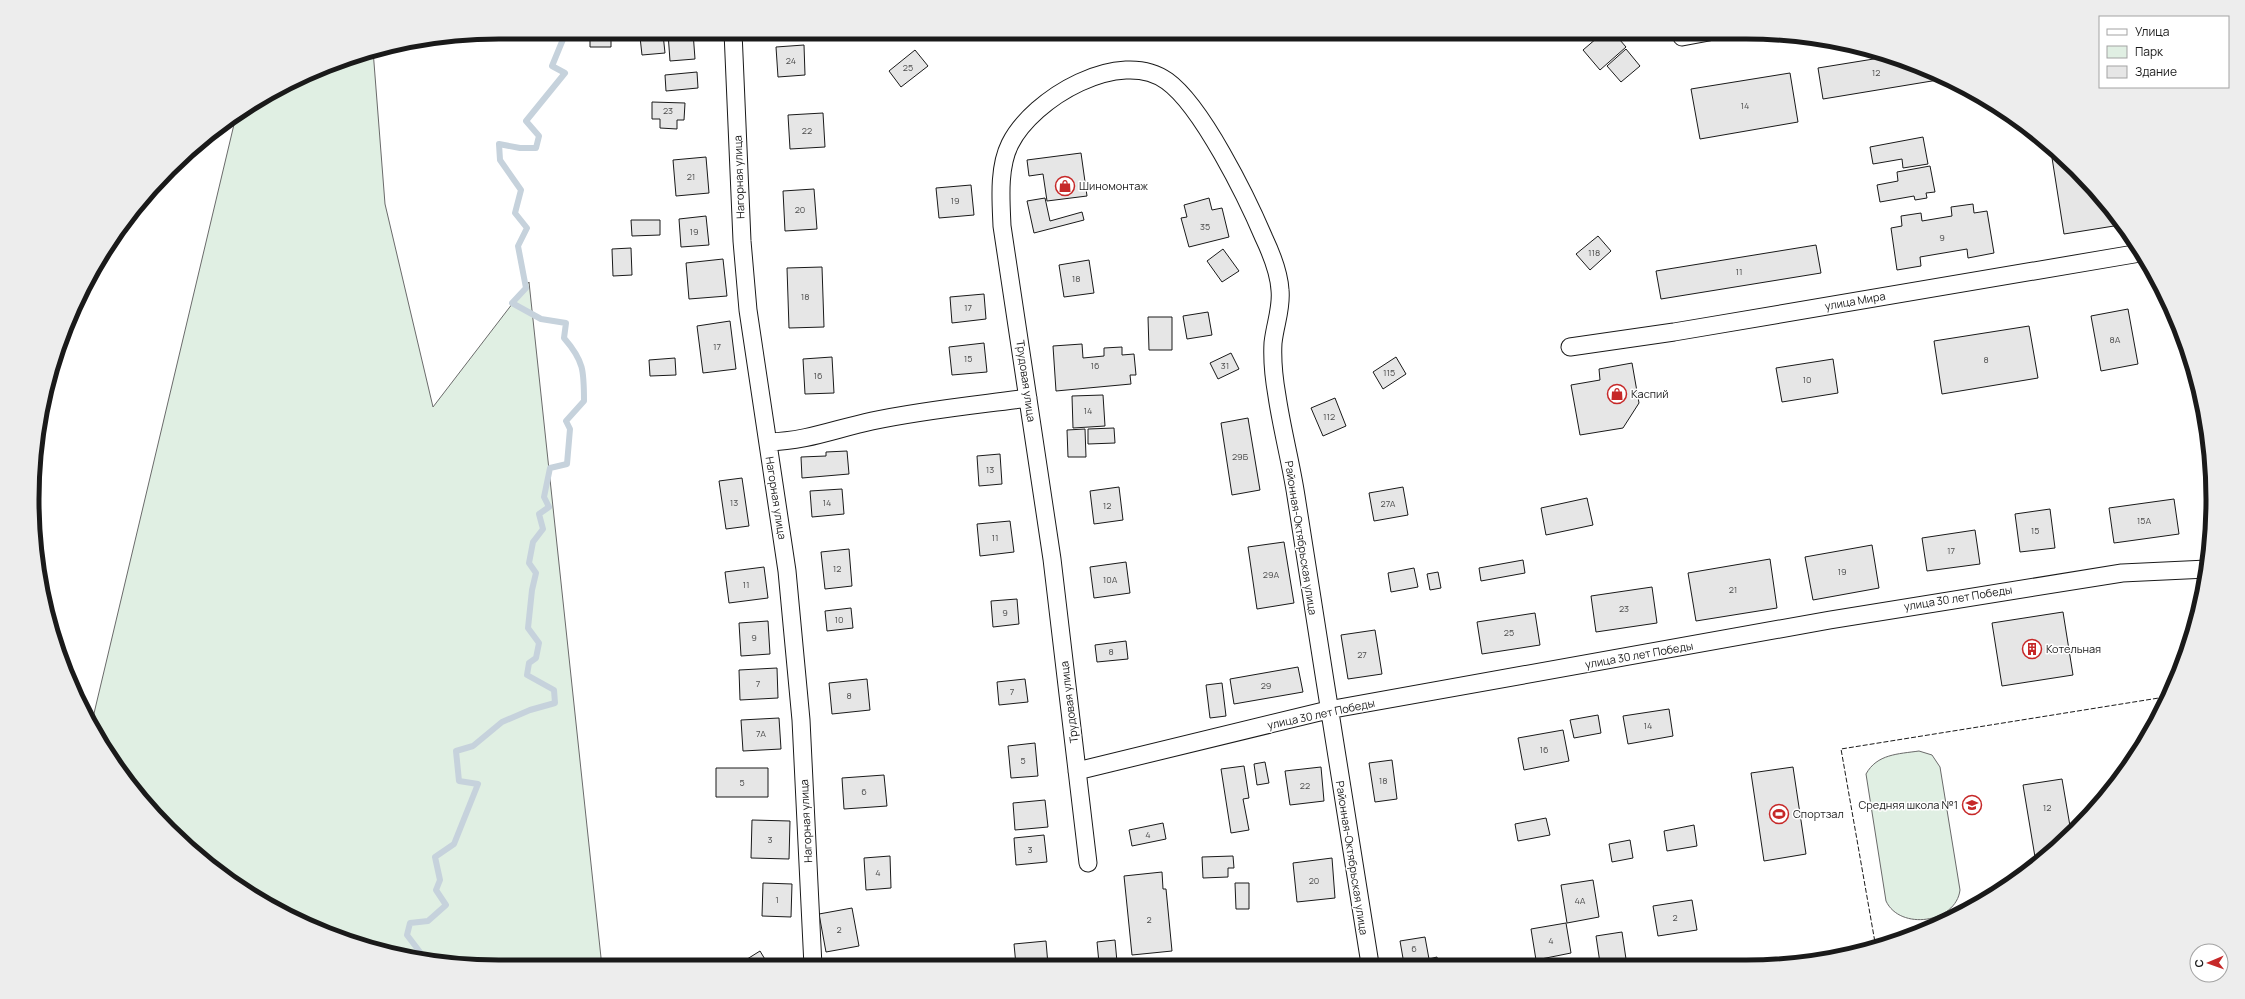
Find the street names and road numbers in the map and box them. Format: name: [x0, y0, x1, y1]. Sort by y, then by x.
street label: Нагорная улица: [730, 135, 747, 219]
street label: улица Мира: [1823, 288, 1886, 313]
street label: Трудовая улица: [1013, 339, 1040, 423]
street label: Нагорная улица: [763, 455, 790, 540]
street label: Районная-Октябрьская улица: [1282, 460, 1321, 616]
street label: улица 30 лет Победы: [1903, 582, 2013, 613]
street label: улица 30 лет Победы: [1584, 638, 1694, 671]
street label: Трудовая улица: [1056, 660, 1081, 744]
street label: улица 30 лет Победы: [1266, 695, 1376, 732]
street label: Нагорная улица: [796, 779, 815, 863]
street label: Районная-Октябрьская улица: [1333, 780, 1372, 936]

